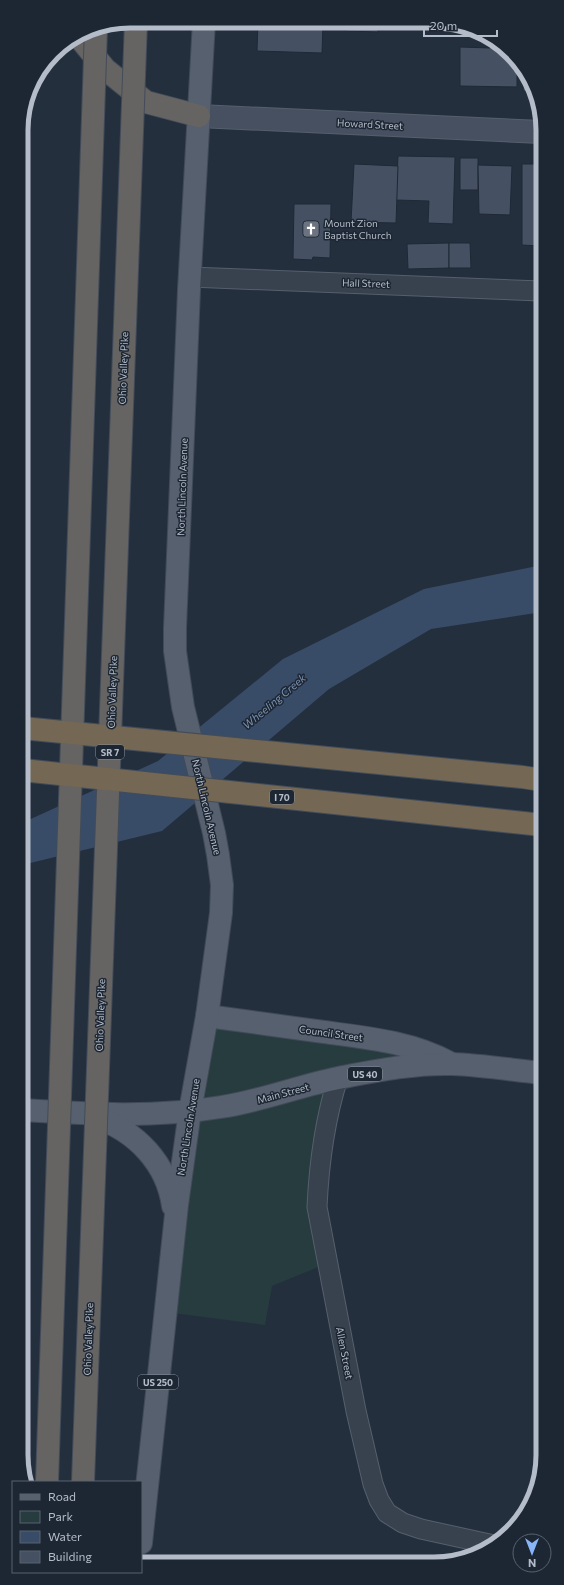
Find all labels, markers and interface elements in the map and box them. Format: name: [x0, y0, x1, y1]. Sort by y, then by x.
scale bar: [424, 12, 497, 38]
text: 20 m: [430, 18, 457, 32]
street label: Howard Street: [337, 116, 403, 132]
place label: Mount Zion Baptist Church: [324, 217, 391, 241]
church icon: Mount Zion Baptist Church: [301, 219, 321, 239]
street label: Hall Street: [342, 276, 390, 290]
street label: Ohio Valley Pike: [116, 332, 130, 404]
street label: North Lincoln Avenue: [174, 438, 190, 536]
street label: Ohio Valley Pike: [105, 656, 119, 728]
water label: Wheeling Creek: [240, 670, 309, 731]
road number: SR 7: [96, 745, 124, 759]
street label: North Lincoln Avenue: [190, 758, 224, 856]
road number: I 70: [270, 790, 294, 804]
street label: Ohio Valley Pike: [93, 979, 107, 1051]
street label: Council Street: [298, 1023, 364, 1043]
road number: US 40: [348, 1067, 382, 1081]
street label: North Lincoln Avenue: [174, 1078, 202, 1176]
street label: Main Street: [256, 1080, 310, 1106]
street label: Ohio Valley Pike: [81, 1303, 95, 1375]
street label: Allen Street: [334, 1326, 356, 1380]
road number: US 250: [138, 1375, 178, 1389]
legend: [12, 1481, 142, 1573]
text: Road: [48, 1489, 76, 1503]
text: Park: [48, 1509, 74, 1523]
text: Water: [48, 1529, 82, 1543]
north arrow: [512, 1533, 552, 1573]
text: Building: [48, 1549, 92, 1563]
text: N: [528, 1557, 536, 1570]

